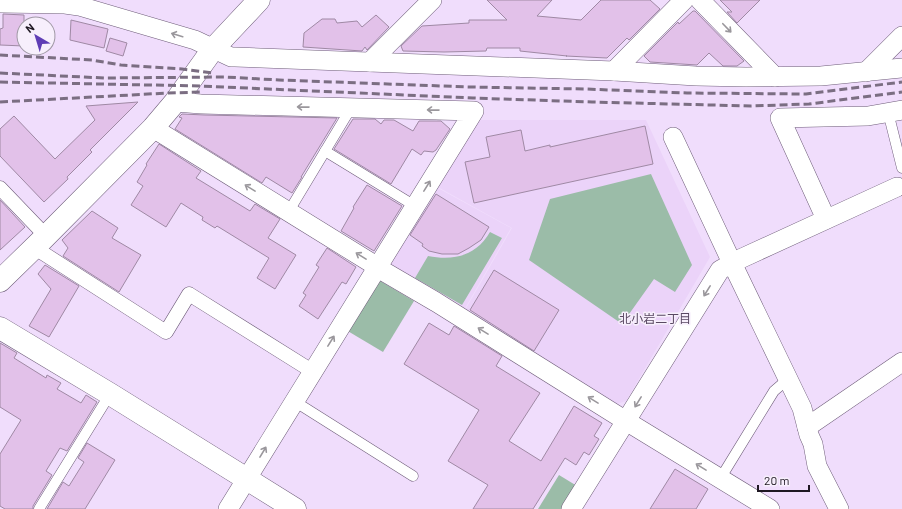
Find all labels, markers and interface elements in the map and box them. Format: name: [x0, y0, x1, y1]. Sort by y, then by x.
north arrow: [16, 16, 56, 56]
text: N: [23, 20, 36, 35]
one-way arrow: [722, 23, 732, 33]
one-way arrow: [171, 31, 184, 38]
one-way arrow: [297, 103, 310, 111]
one-way arrow: [427, 106, 440, 114]
one-way arrow: [424, 180, 432, 192]
one-way arrow: [244, 183, 256, 191]
one-way arrow: [355, 251, 367, 259]
one-way arrow: [702, 285, 710, 297]
district label: 北小岩二丁目: [619, 311, 691, 325]
one-way arrow: [477, 327, 489, 335]
one-way arrow: [327, 336, 335, 347]
one-way arrow: [587, 396, 599, 404]
one-way arrow: [634, 396, 642, 408]
one-way arrow: [259, 447, 267, 458]
one-way arrow: [695, 462, 707, 470]
scale bar: [758, 467, 809, 493]
text: 20 m: [764, 473, 790, 487]

